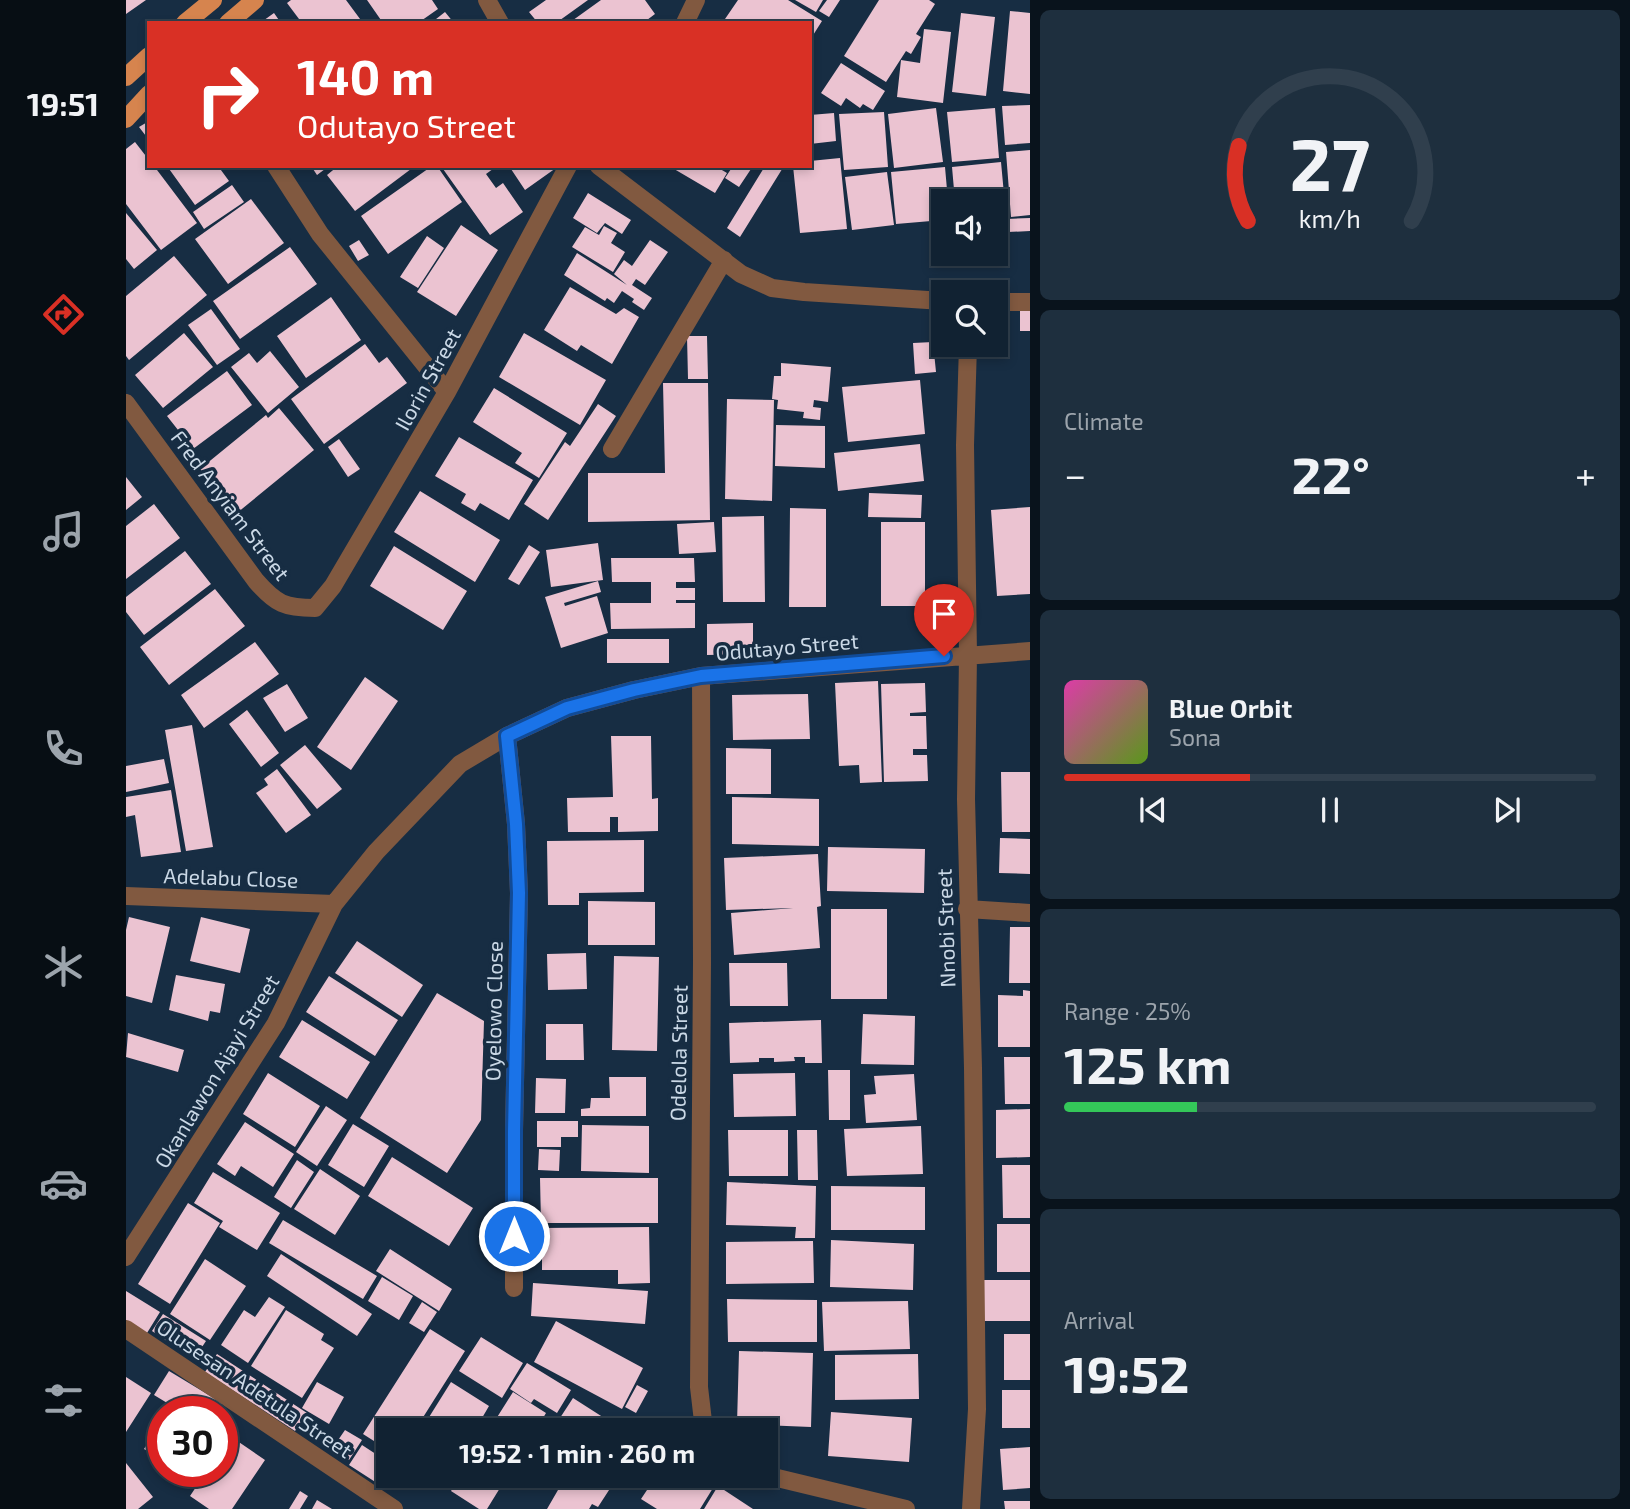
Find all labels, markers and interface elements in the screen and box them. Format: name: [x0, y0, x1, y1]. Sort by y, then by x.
text: 140 m: [297, 46, 434, 105]
icon: right: [182, 49, 273, 140]
text: 19:51: [27, 84, 99, 122]
text: Odutayo Street: [297, 106, 516, 144]
text: 27: [1290, 118, 1370, 206]
map controls: [931, 189, 1008, 357]
button: sound: [931, 189, 1008, 266]
text: km/h: [1299, 203, 1361, 233]
button: search: [931, 280, 1008, 357]
icon: directions: [39, 290, 88, 339]
street label: Ilorin Street: [389, 324, 465, 434]
text: Climate: [1064, 407, 1144, 435]
street label: Fred Anyiam Street: [167, 425, 295, 585]
text: 22°: [1291, 442, 1370, 504]
text: −: [1064, 451, 1086, 497]
text: +: [1575, 451, 1596, 497]
icon: music: [39, 507, 88, 556]
pin: [914, 584, 974, 656]
icon: arrive: [925, 595, 963, 633]
street label: Odutayo Street: [714, 627, 860, 665]
text: Blue Orbit: [1169, 692, 1292, 723]
text: Sona: [1169, 723, 1221, 751]
icon: phone: [39, 724, 88, 773]
icon: previous: [1134, 791, 1172, 829]
icon: pause: [1311, 791, 1349, 829]
icon: next: [1488, 791, 1526, 829]
street label: Adelabu Close: [163, 862, 299, 892]
street label: Nnobi Street: [930, 868, 960, 988]
street label: Oyelowo Close: [479, 941, 507, 1081]
icon: climate: [39, 942, 88, 991]
street label: Okanlawon Ajayi Street: [148, 970, 284, 1173]
street label: Odelola Street: [664, 985, 692, 1121]
text: Range · 25%: [1064, 997, 1191, 1025]
text: 125 km: [1064, 1032, 1232, 1094]
icon: car: [39, 1159, 88, 1208]
position arrow: [477, 1199, 551, 1273]
text: Arrival: [1064, 1306, 1134, 1334]
street label: Olusesan Adetula Street: [153, 1313, 357, 1463]
text: 19:52: [1064, 1341, 1189, 1403]
icon: filters: [39, 1376, 88, 1425]
speed limit sign: 30: [147, 1396, 238, 1487]
text: 19:52 · 1 min · 260 m: [459, 1437, 695, 1468]

